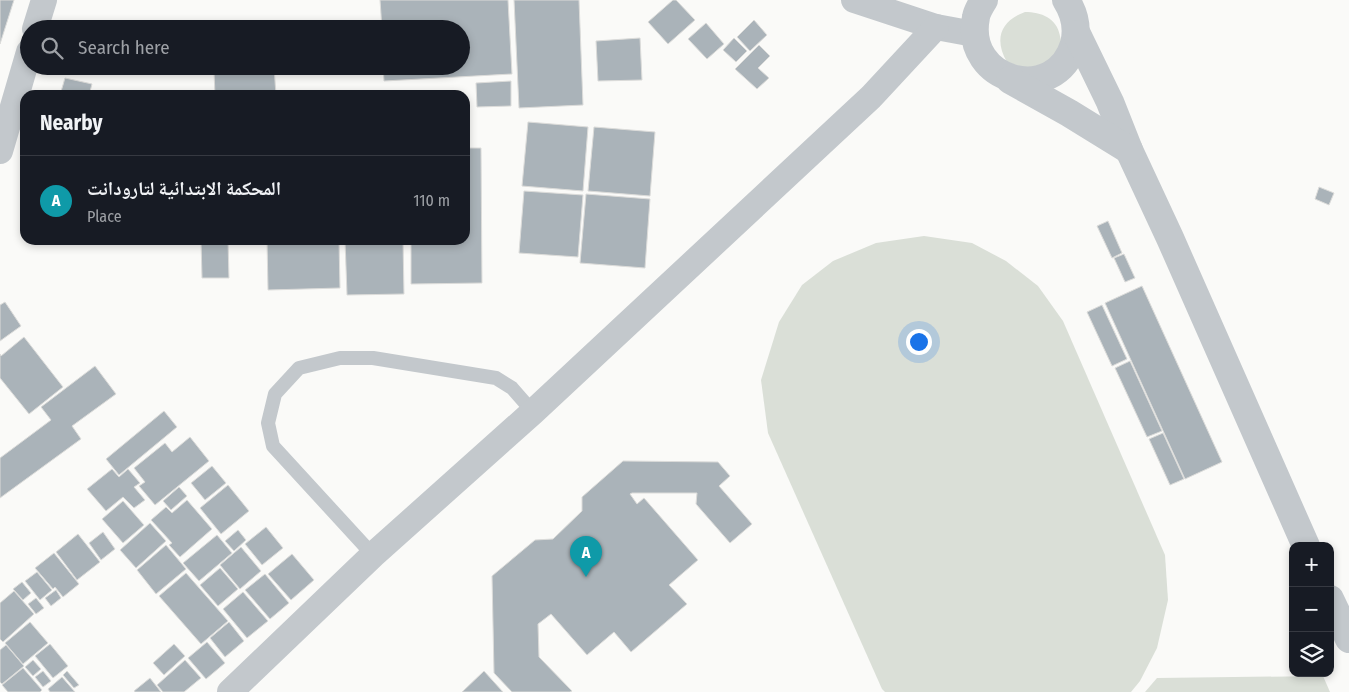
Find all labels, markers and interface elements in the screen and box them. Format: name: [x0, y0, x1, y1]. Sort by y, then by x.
search box: [20, 20, 470, 75]
icon: search: [38, 34, 66, 62]
text: Search here: [78, 36, 170, 59]
text: Nearby: [40, 110, 102, 136]
text: المحكمة الابتدائية لتارودانت: [87, 177, 281, 200]
text: A: [52, 191, 60, 210]
text: 110 m: [413, 191, 450, 210]
text: Place: [87, 207, 122, 226]
your location: [906, 329, 932, 355]
pin: A: [570, 536, 602, 577]
map controls: [1289, 542, 1334, 677]
button: +: [1289, 542, 1334, 587]
button: −: [1289, 587, 1334, 632]
button: layers: [1289, 632, 1334, 677]

